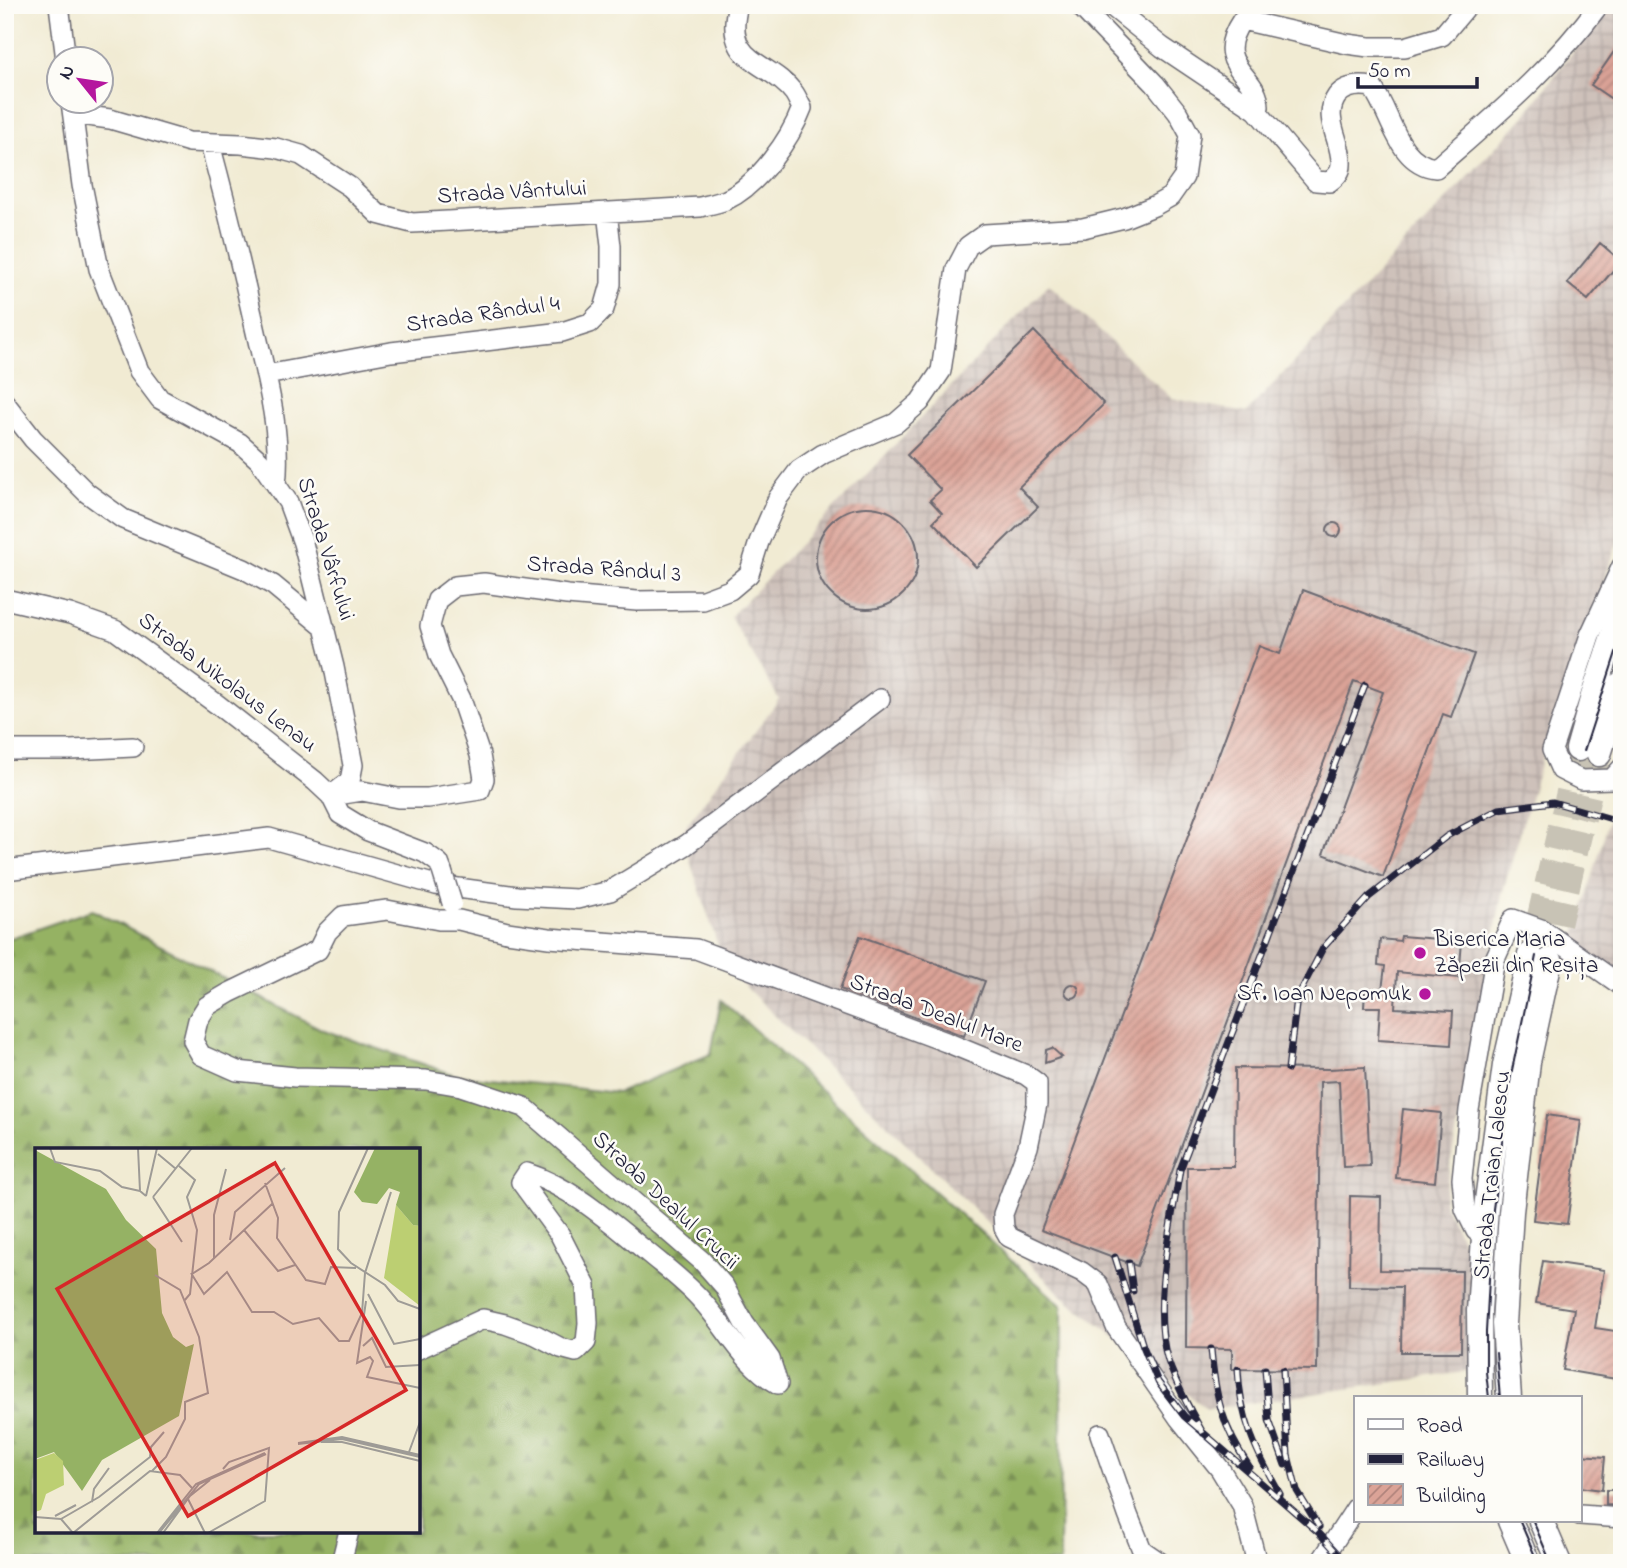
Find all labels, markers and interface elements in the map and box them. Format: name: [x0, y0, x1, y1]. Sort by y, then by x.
north arrow: [46, 46, 116, 116]
scale bar: [1358, 46, 1476, 90]
text: 50 m: [1368, 57, 1411, 87]
text: N: [53, 60, 82, 85]
street label: Strada Vântului: [436, 173, 588, 213]
street label: Strada Rândul 4: [404, 288, 562, 342]
street label: Strada Vârfului: [288, 473, 362, 625]
street label: Strada Rândul 3: [526, 548, 682, 592]
street label: Strada Nikolaus Lenau: [131, 605, 323, 761]
place label: Biserica Maria Zăpezii din Reșița: [1433, 924, 1598, 983]
marker: Biserica Maria Zăpezii din Reșița: [1412, 945, 1428, 961]
street label: Strada Dealul Mare: [845, 966, 1028, 1062]
place label: Sf. Ioan Nepomuk: [1237, 978, 1412, 1011]
marker: Sf. Ioan Nepomuk: [1417, 986, 1433, 1002]
street label: Strada Traian Lalescu: [1466, 1069, 1520, 1281]
street label: Strada Dealul Crucii: [584, 1124, 746, 1278]
inset map: [35, 1148, 420, 1533]
legend: [1354, 1396, 1582, 1522]
text: Road: [1417, 1412, 1463, 1442]
text: Railway: [1417, 1446, 1484, 1478]
text: Building: [1416, 1482, 1486, 1514]

